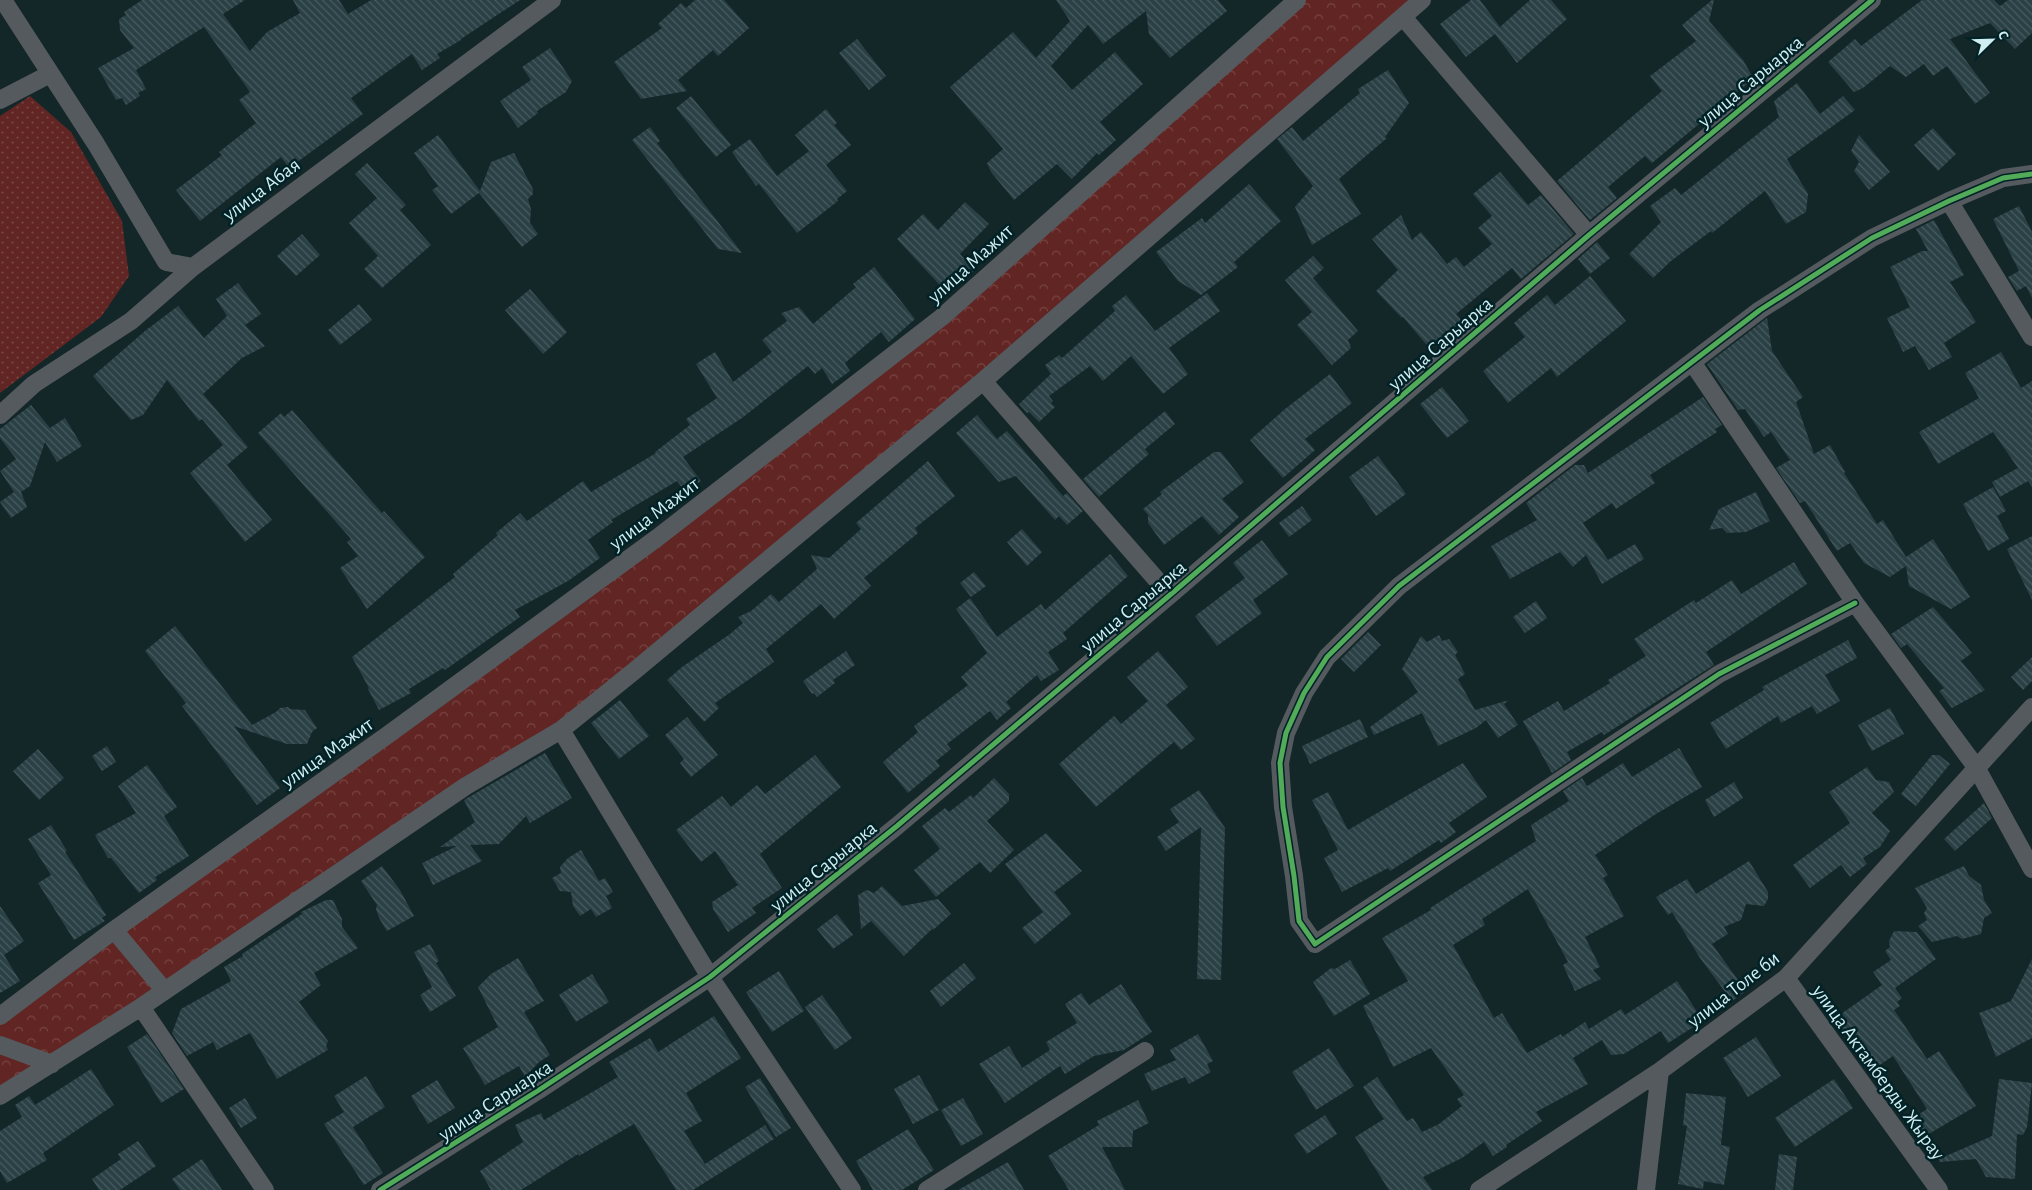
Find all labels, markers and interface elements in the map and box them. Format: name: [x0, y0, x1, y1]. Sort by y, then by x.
north arrow: [1967, 15, 2017, 65]
text: С: [1995, 29, 2011, 42]
street label: улица Сарыарка: [1693, 32, 1807, 132]
street label: улица Абая: [219, 155, 304, 226]
street label: улица Мажит: [924, 220, 1018, 308]
street label: улица Сарыарка: [1384, 293, 1497, 395]
street label: улица Мажит: [605, 473, 704, 555]
street label: улица Сарыарка: [1076, 557, 1190, 657]
street label: улица Мажит: [277, 714, 378, 792]
street label: улица Сарыарка: [766, 818, 881, 916]
street label: улица Толе би: [1683, 948, 1783, 1032]
street label: улица Актамберды Жырау: [1808, 981, 1948, 1164]
street label: улица Сарыарка: [434, 1057, 556, 1145]

